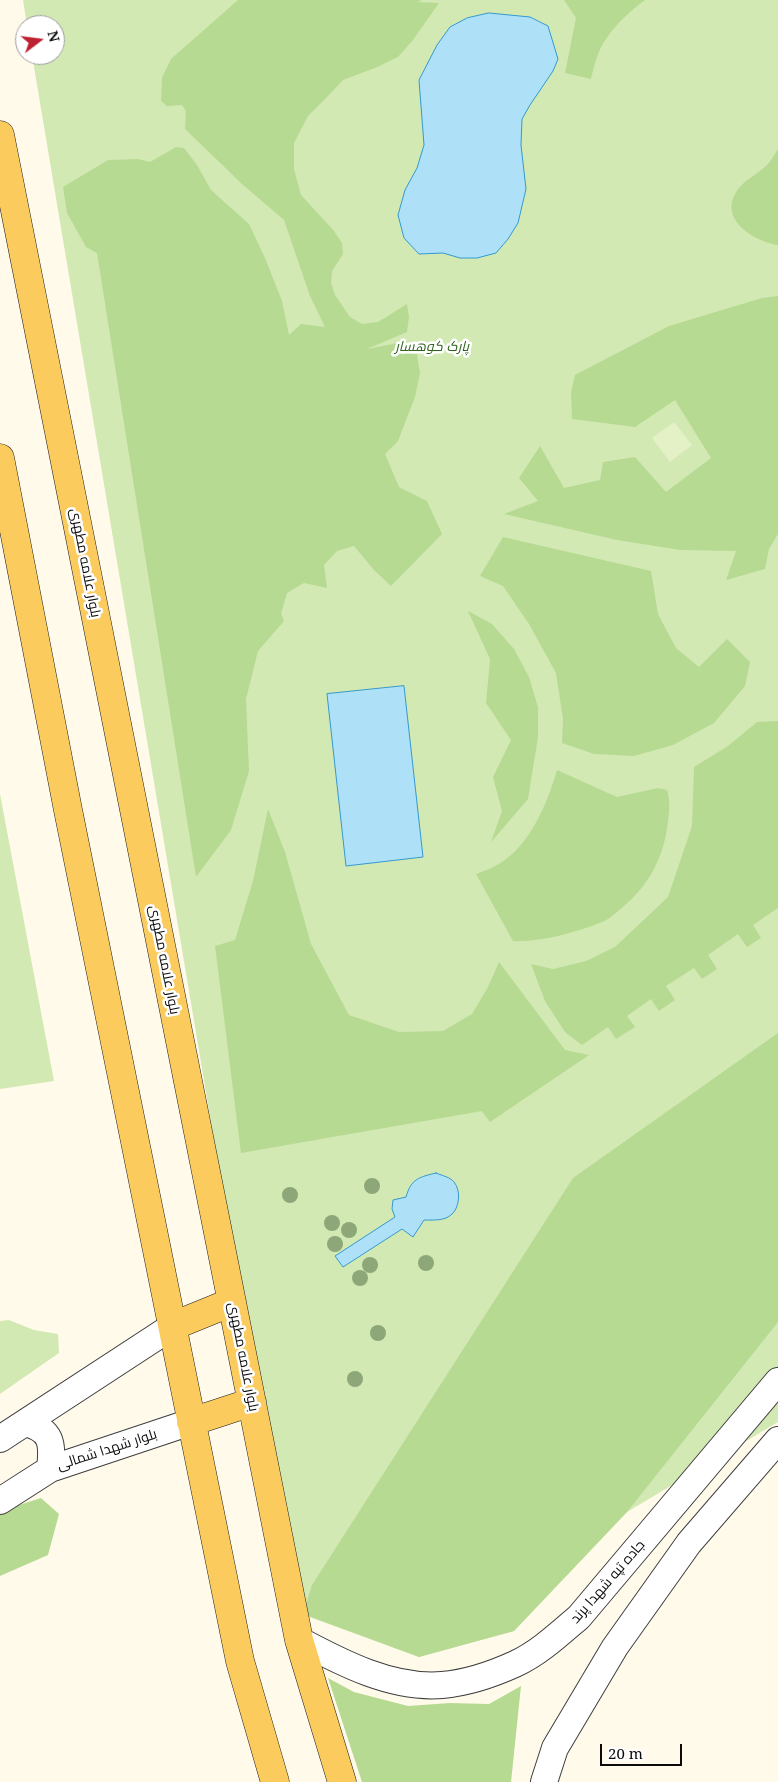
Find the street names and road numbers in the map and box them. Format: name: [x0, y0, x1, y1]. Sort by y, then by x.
street label: بلوار علامه مطهری: [66, 507, 104, 619]
street label: بلوار علامه مطهری: [145, 904, 183, 1016]
street label: بلوار علامه مطهری: [224, 1301, 262, 1413]
street label: بلوار شهدا شمالی: [55, 1426, 159, 1474]
street label: جاده تپه شهدا پرند: [567, 1537, 649, 1627]

